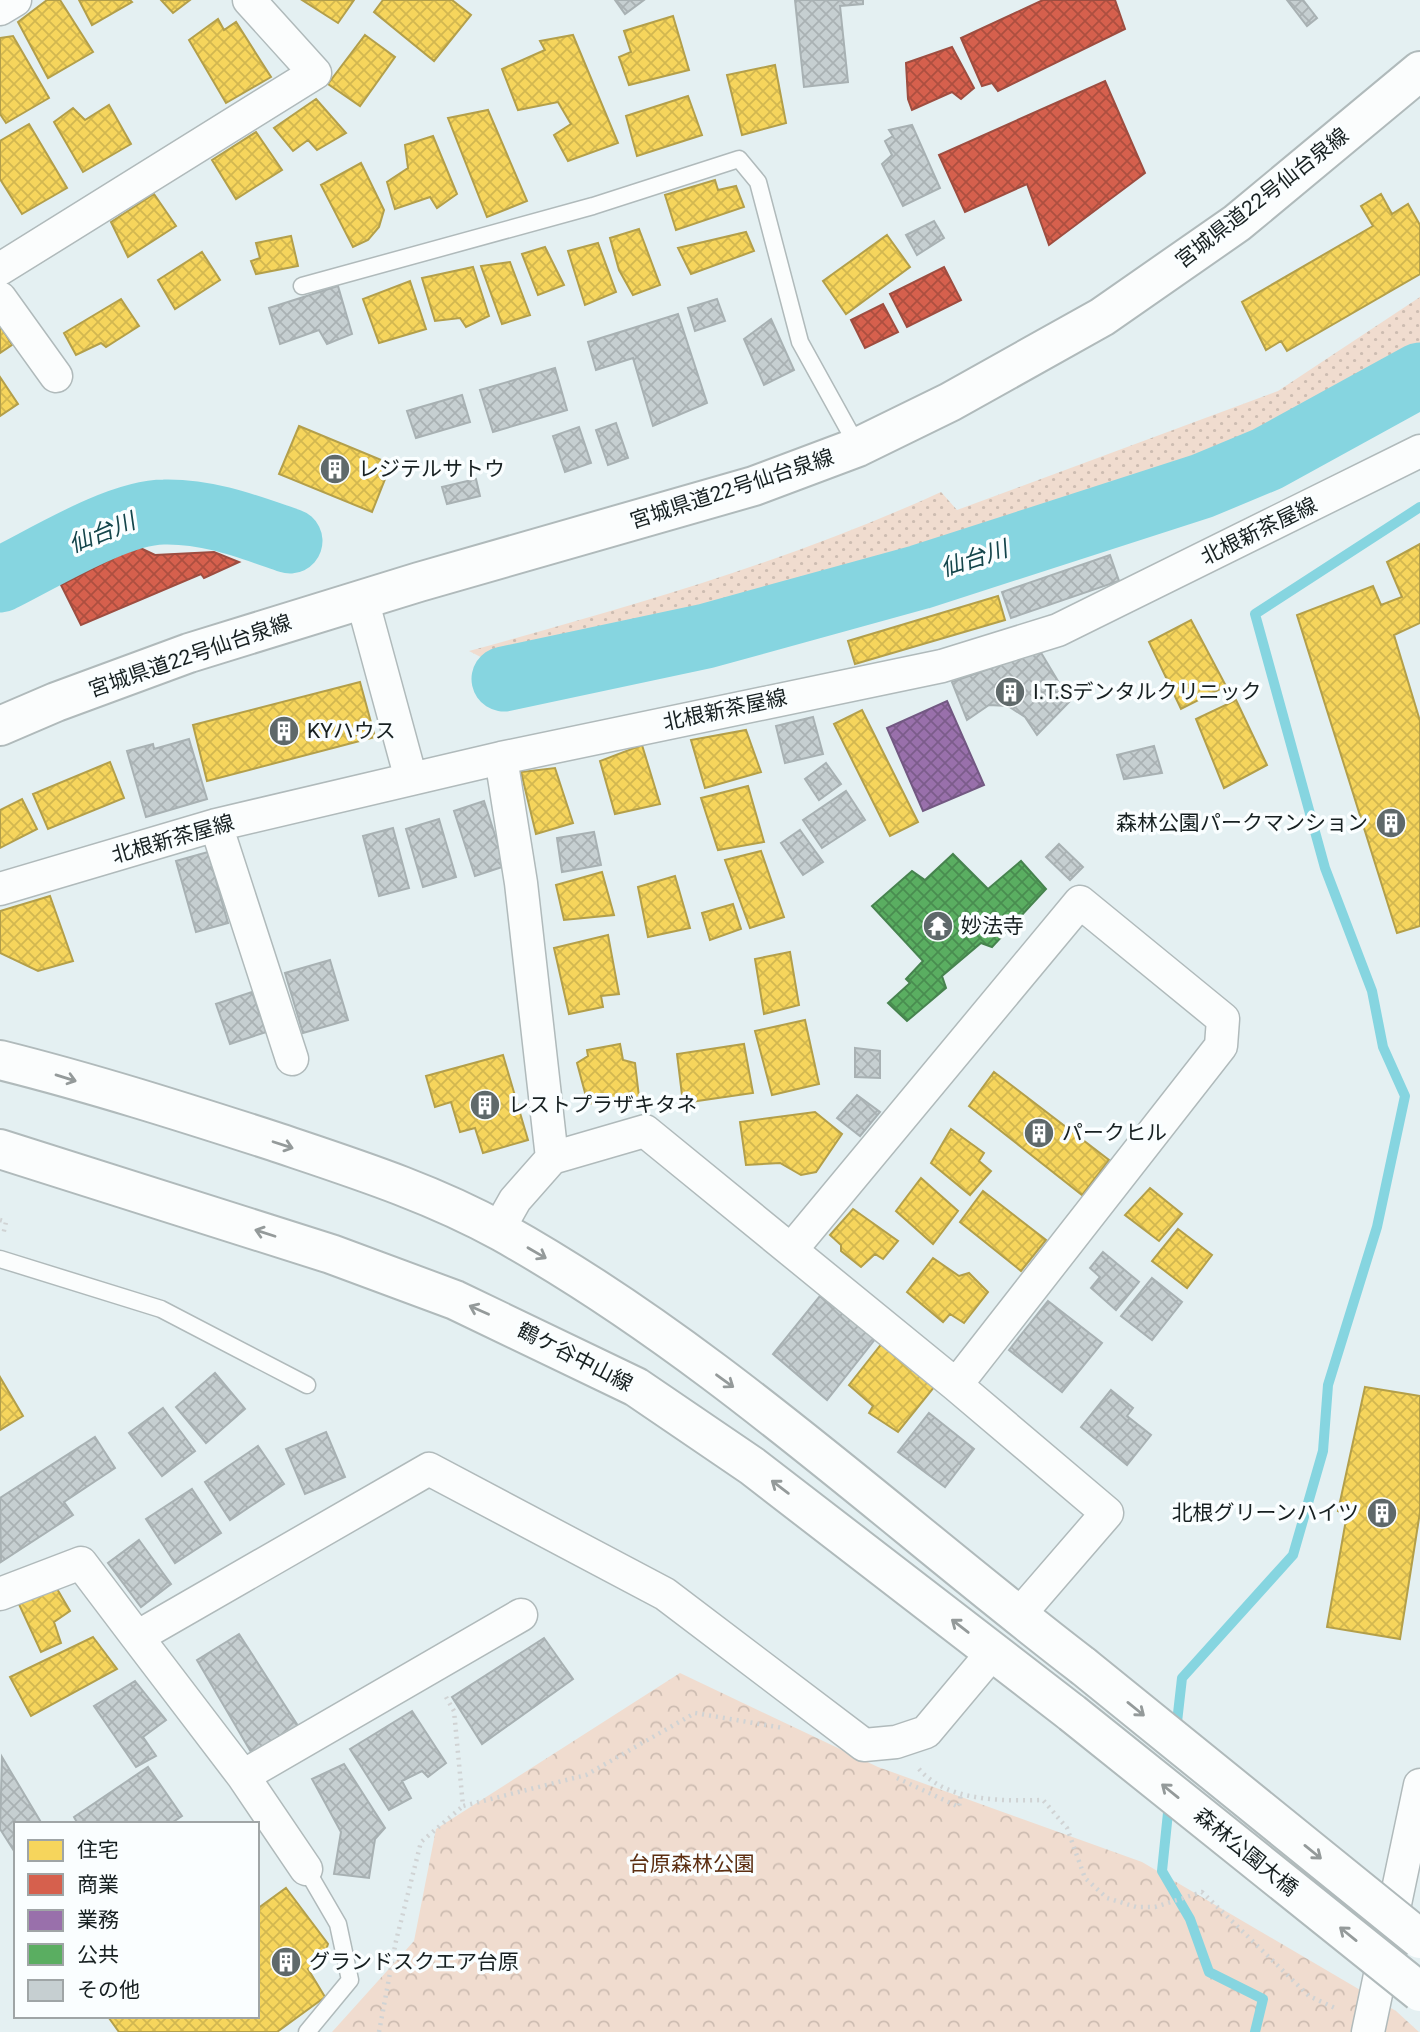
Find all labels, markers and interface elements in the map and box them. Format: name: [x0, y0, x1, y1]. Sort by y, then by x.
street label: 宮城県道22号仙台泉線: [1171, 123, 1353, 273]
street label: 宮城県道22号仙台泉線: [627, 445, 837, 533]
building icon: レジテルサトウ: [318, 452, 352, 486]
place label: レジテルサトウ: [358, 457, 505, 481]
street label: 北根新茶屋線: [1197, 493, 1321, 569]
water label: 仙台川: [65, 506, 142, 558]
water label: 仙台川: [937, 535, 1014, 583]
street label: 宮城県道22号仙台泉線: [86, 610, 294, 702]
building icon: I.T.Sデンタルクリニック: [993, 675, 1027, 709]
place label: I.T.Sデンタルクリニック: [1033, 680, 1262, 704]
street label: 北根新茶屋線: [661, 685, 789, 735]
building icon: KYハウス: [267, 714, 301, 748]
place label: KYハウス: [307, 719, 396, 743]
building icon: 森林公園パークマンション: [1374, 806, 1408, 840]
street label: 北根新茶屋線: [109, 810, 237, 868]
place label: 森林公園パークマンション: [1116, 811, 1368, 835]
temple icon: 妙法寺: [921, 909, 955, 943]
place label: 妙法寺: [961, 914, 1024, 938]
one-way arrow: [55, 1072, 77, 1085]
building icon: レストプラザキタネ: [468, 1088, 502, 1122]
place label: レストプラザキタネ: [508, 1093, 697, 1117]
building icon: パークヒル: [1022, 1116, 1056, 1150]
place label: パークヒル: [1062, 1121, 1167, 1145]
one-way arrow: [272, 1140, 294, 1152]
one-way arrow: [255, 1226, 277, 1238]
one-way arrow: [527, 1246, 547, 1260]
one-way arrow: [469, 1303, 490, 1316]
street label: 鶴ケ谷中山線: [513, 1318, 637, 1396]
one-way arrow: [715, 1374, 734, 1388]
one-way arrow: [771, 1480, 790, 1495]
building icon: 北根グリーンハイツ: [1365, 1496, 1399, 1530]
place label: 北根グリーンハイツ: [1171, 1501, 1359, 1525]
one-way arrow: [951, 1619, 970, 1634]
one-way arrow: [1127, 1701, 1145, 1717]
one-way arrow: [1162, 1784, 1180, 1799]
street label: 森林公園大橋: [1189, 1803, 1303, 1901]
legend: [14, 1822, 259, 2018]
text: 住宅: [77, 1838, 119, 1862]
one-way arrow: [1303, 1845, 1321, 1860]
park label: 台原森林公園: [629, 1852, 755, 1876]
text: 商業: [77, 1873, 119, 1897]
text: 業務: [77, 1908, 119, 1932]
one-way arrow: [1339, 1926, 1357, 1941]
text: 公共: [77, 1943, 119, 1967]
building icon: グランドスクエア台原: [269, 1945, 303, 1979]
place label: グランドスクエア台原: [309, 1950, 519, 1974]
text: その他: [77, 1978, 140, 2002]

